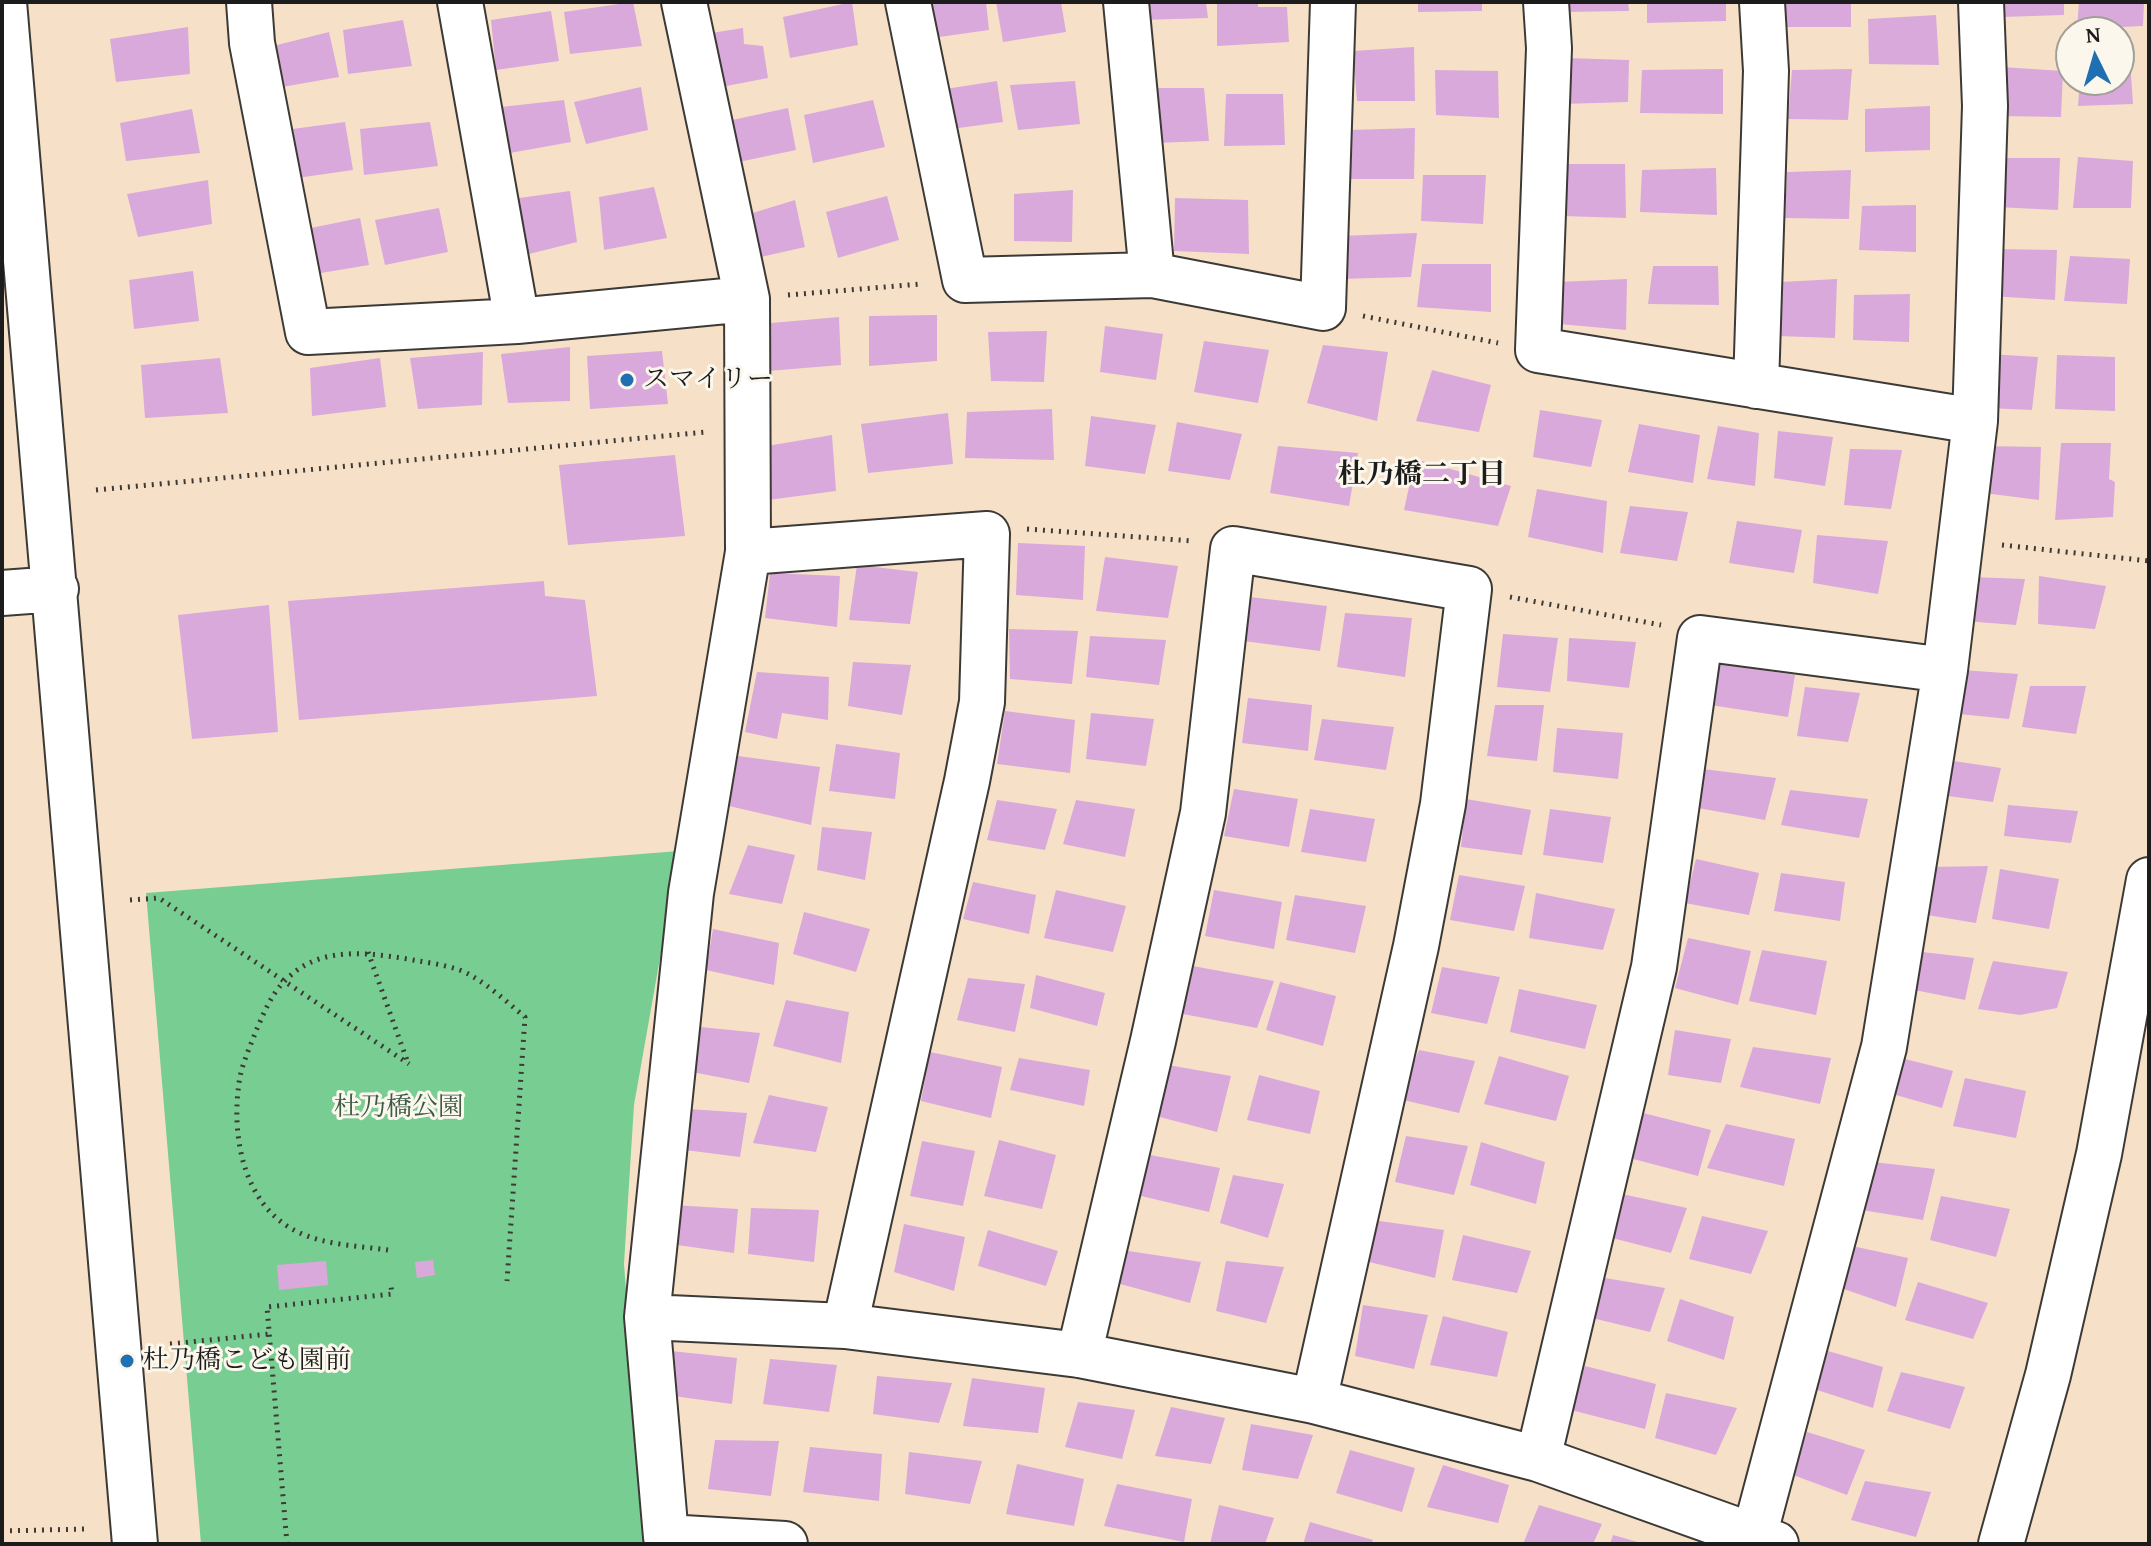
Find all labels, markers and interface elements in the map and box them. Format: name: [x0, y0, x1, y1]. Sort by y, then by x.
north arrow: [2055, 16, 2135, 96]
text: N: [2084, 18, 2102, 51]
place label: スマイリー: [643, 364, 773, 396]
marker: スマイリー: [618, 371, 636, 389]
district label: 杜乃橋二丁目: [1338, 459, 1506, 493]
park label: 杜乃橋公園: [334, 1092, 464, 1124]
place label: 杜乃橋こども園前: [143, 1345, 351, 1377]
marker: 杜乃橋こども園前: [118, 1352, 136, 1370]

